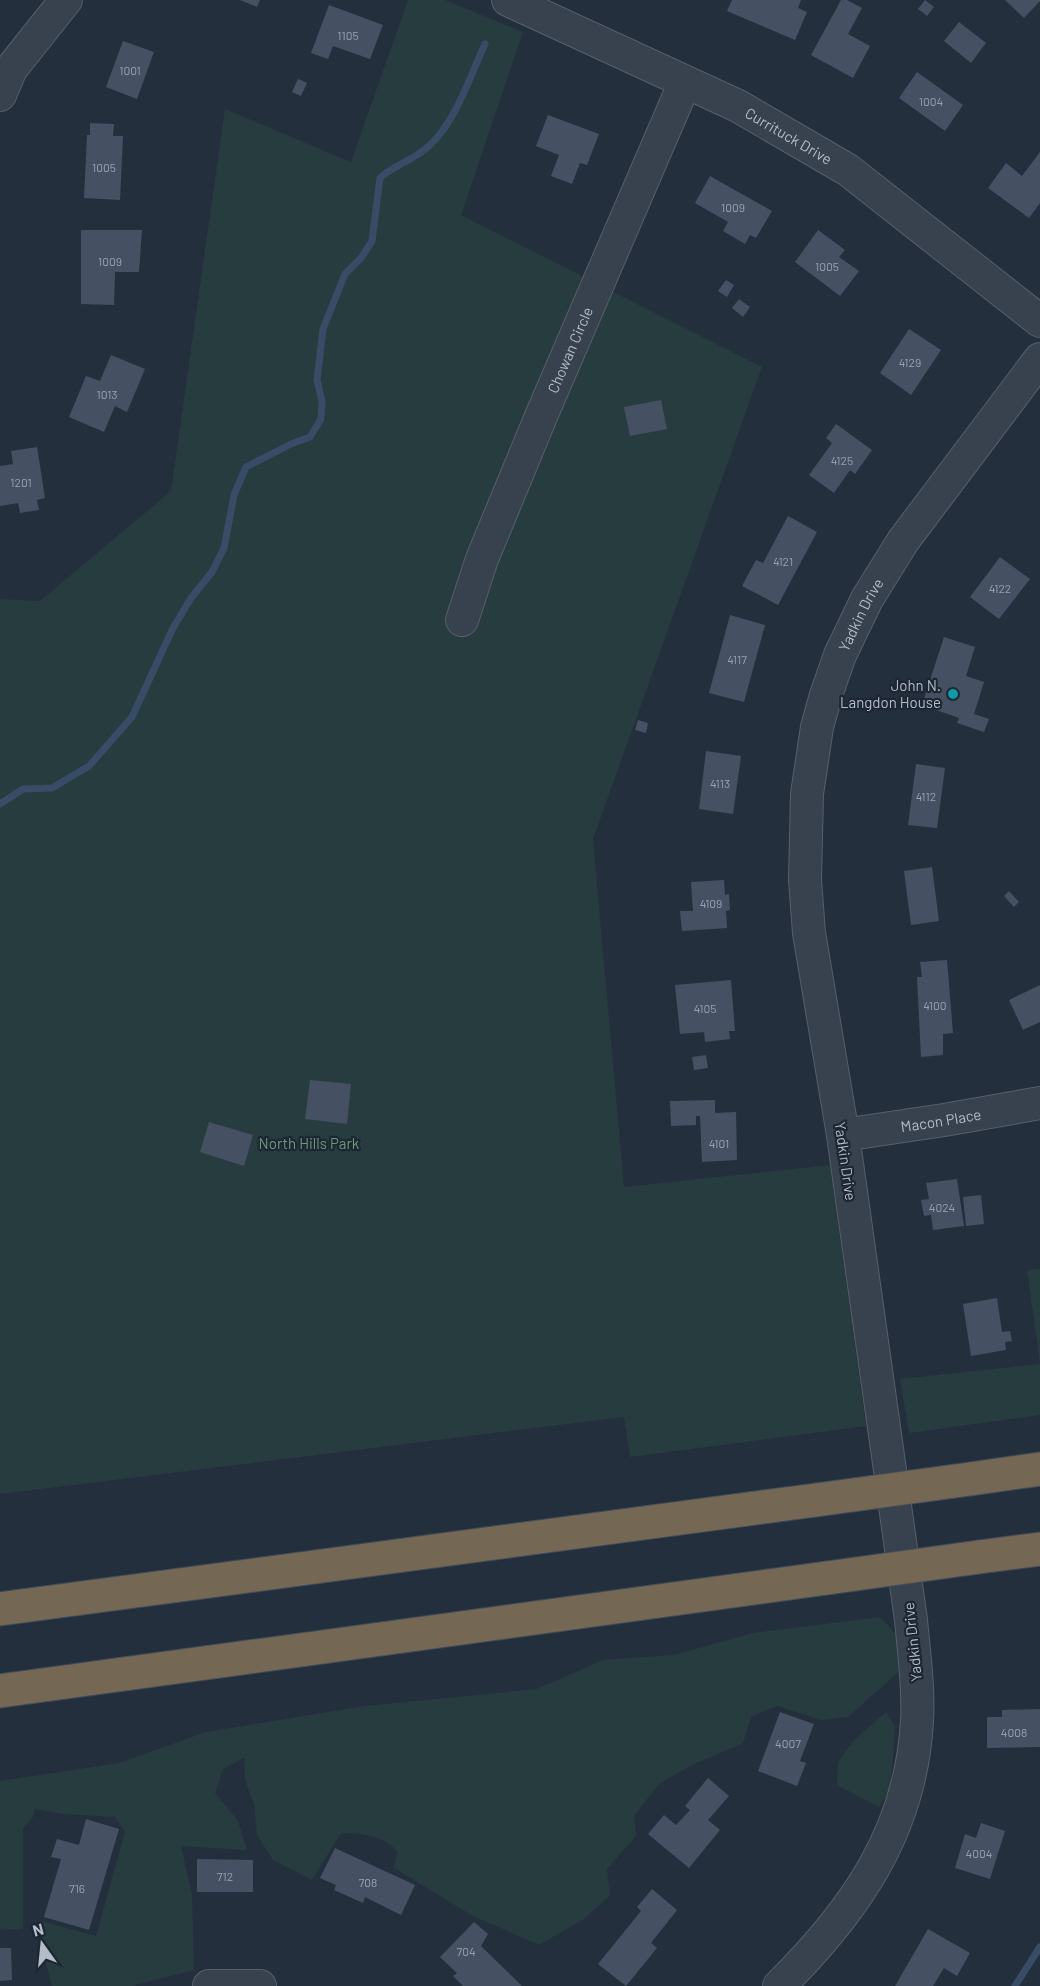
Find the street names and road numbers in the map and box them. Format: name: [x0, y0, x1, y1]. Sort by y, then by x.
street label: Currituck Drive: [742, 103, 835, 168]
street label: Chowan Circle: [543, 304, 596, 396]
street label: Yadkin Drive: [834, 575, 887, 654]
street label: Macon Place: [899, 1105, 983, 1135]
street label: Yadkin Drive: [832, 1120, 860, 1202]
street label: Yadkin Drive: [899, 1602, 925, 1682]

